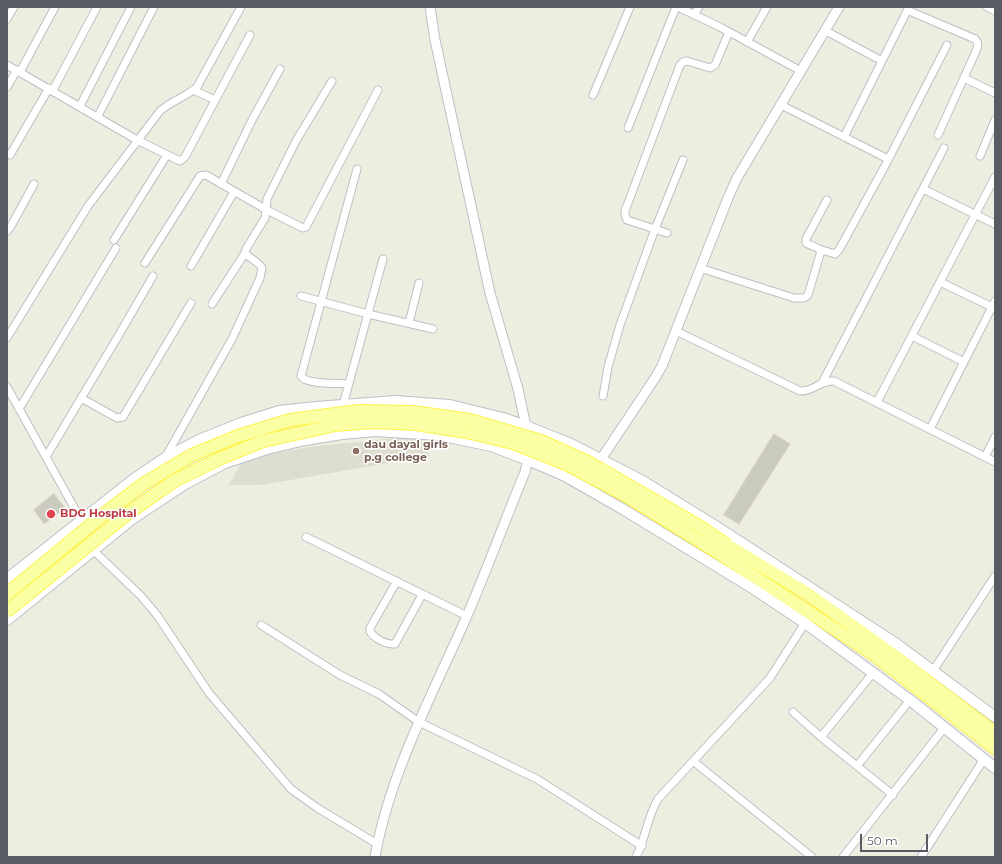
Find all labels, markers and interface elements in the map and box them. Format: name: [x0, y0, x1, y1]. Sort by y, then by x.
place label: dau dayal girls p.g college: [364, 438, 448, 464]
marker: dau dayal girls p.g college: [351, 446, 361, 456]
place label: BDG Hospital: [60, 507, 137, 521]
marker: BDG Hospital: [45, 508, 57, 520]
scale bar: [862, 826, 930, 852]
text: 50 m: [867, 833, 898, 848]

